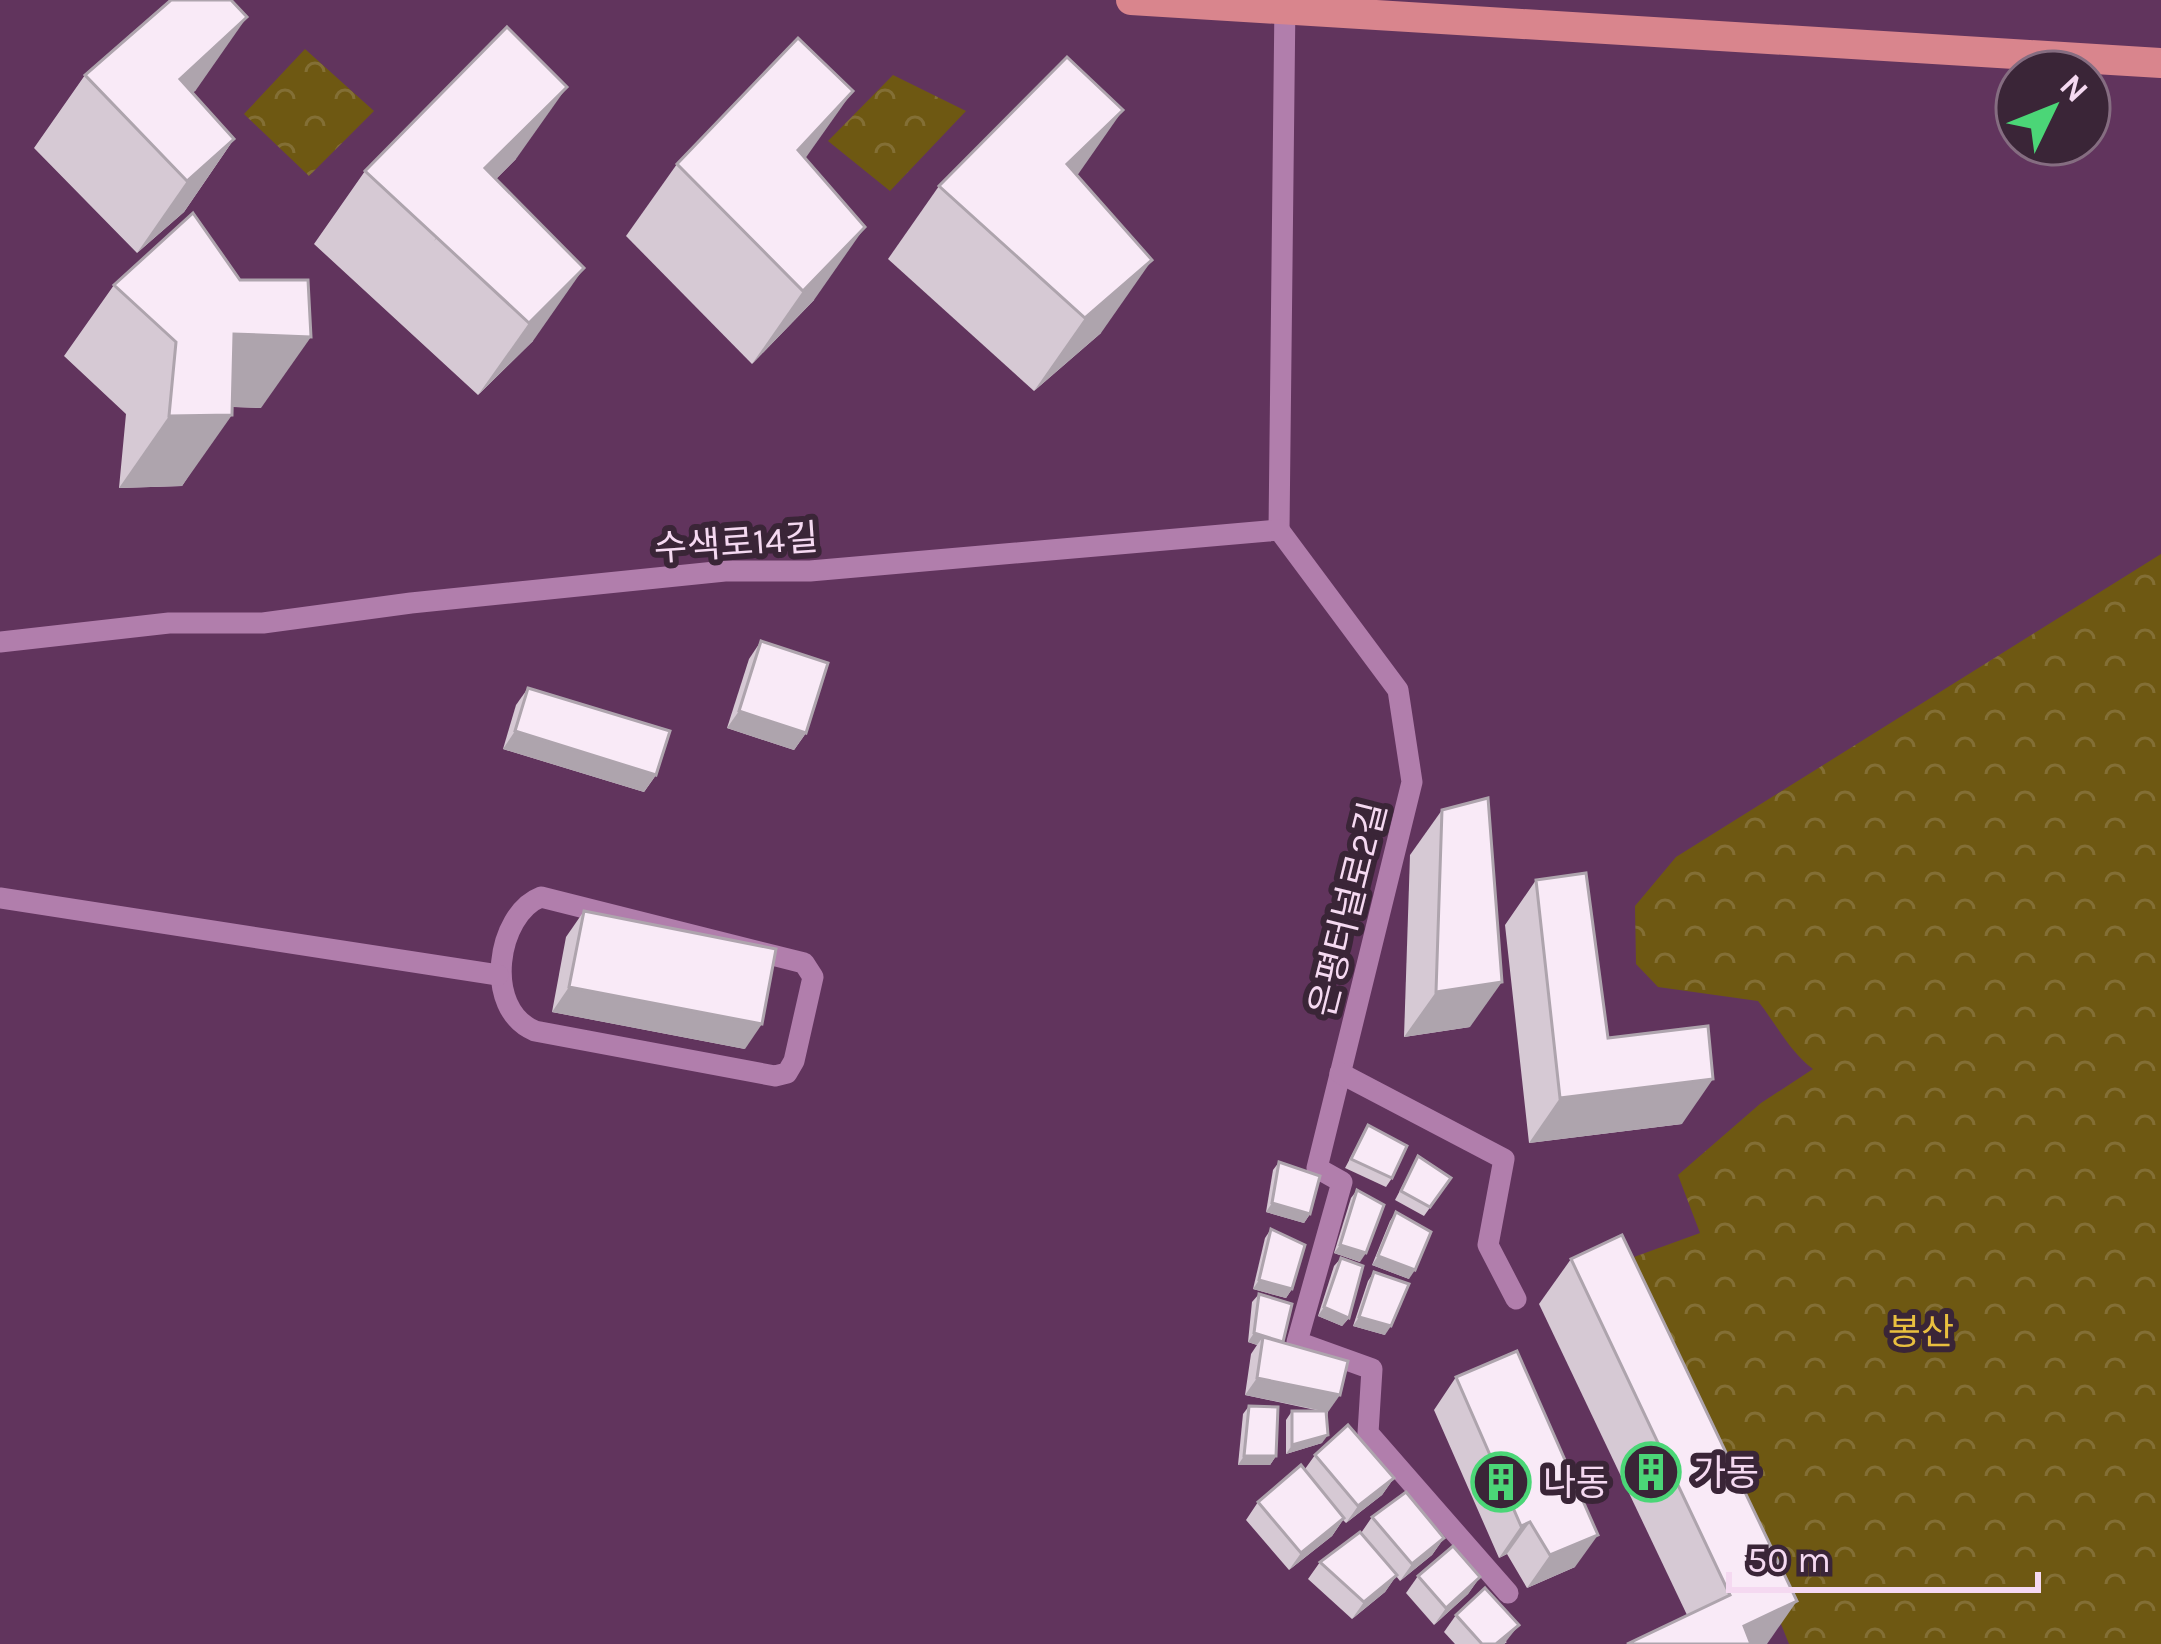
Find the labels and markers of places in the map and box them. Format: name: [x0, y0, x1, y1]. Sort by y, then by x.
building icon: 가동: [1620, 1441, 1682, 1503]
building icon: 나동: [1470, 1451, 1532, 1513]
place label: 가동: [1693, 1452, 1759, 1494]
place label: 나동: [1543, 1462, 1609, 1504]

